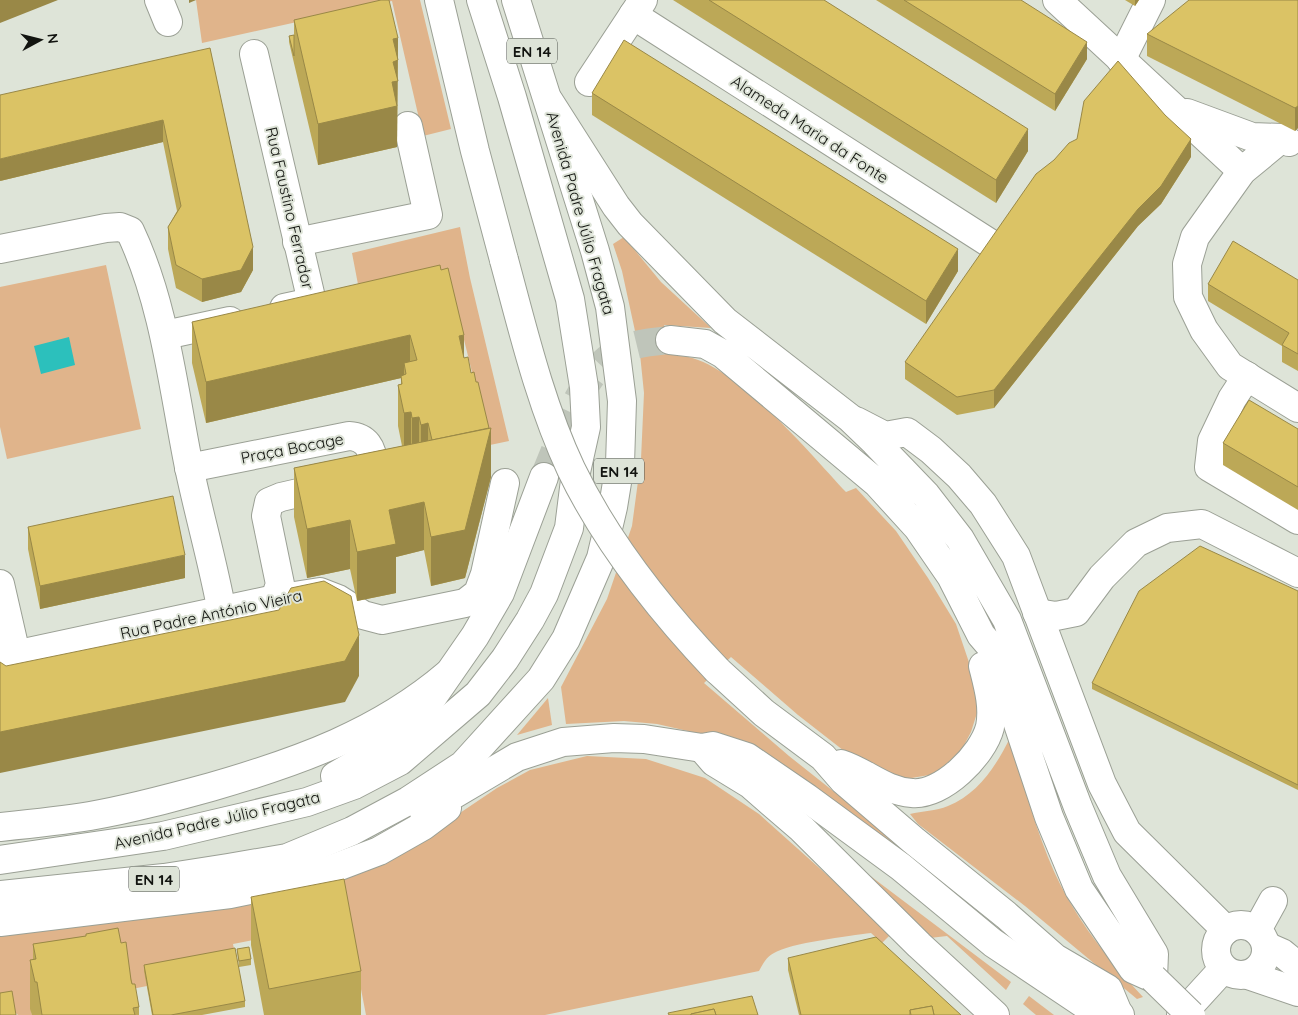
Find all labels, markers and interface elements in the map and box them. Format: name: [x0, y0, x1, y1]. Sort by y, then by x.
north arrow: [15, 15, 65, 65]
text: N: [43, 32, 62, 45]
road number: EN 14: [507, 38, 557, 64]
street label: Alameda Maria da Fonte: [728, 71, 892, 187]
street label: Avenida Padre Júlio Fragata: [542, 109, 620, 317]
street label: Rua Faustino Ferrador: [262, 125, 318, 291]
street label: Praça Bocage: [239, 428, 345, 468]
road number: EN 14: [594, 458, 644, 484]
street label: Rua Padre António Vieira: [118, 585, 304, 643]
street label: Avenida Padre Júlio Fragata: [112, 787, 322, 853]
road number: EN 14: [129, 866, 179, 892]

